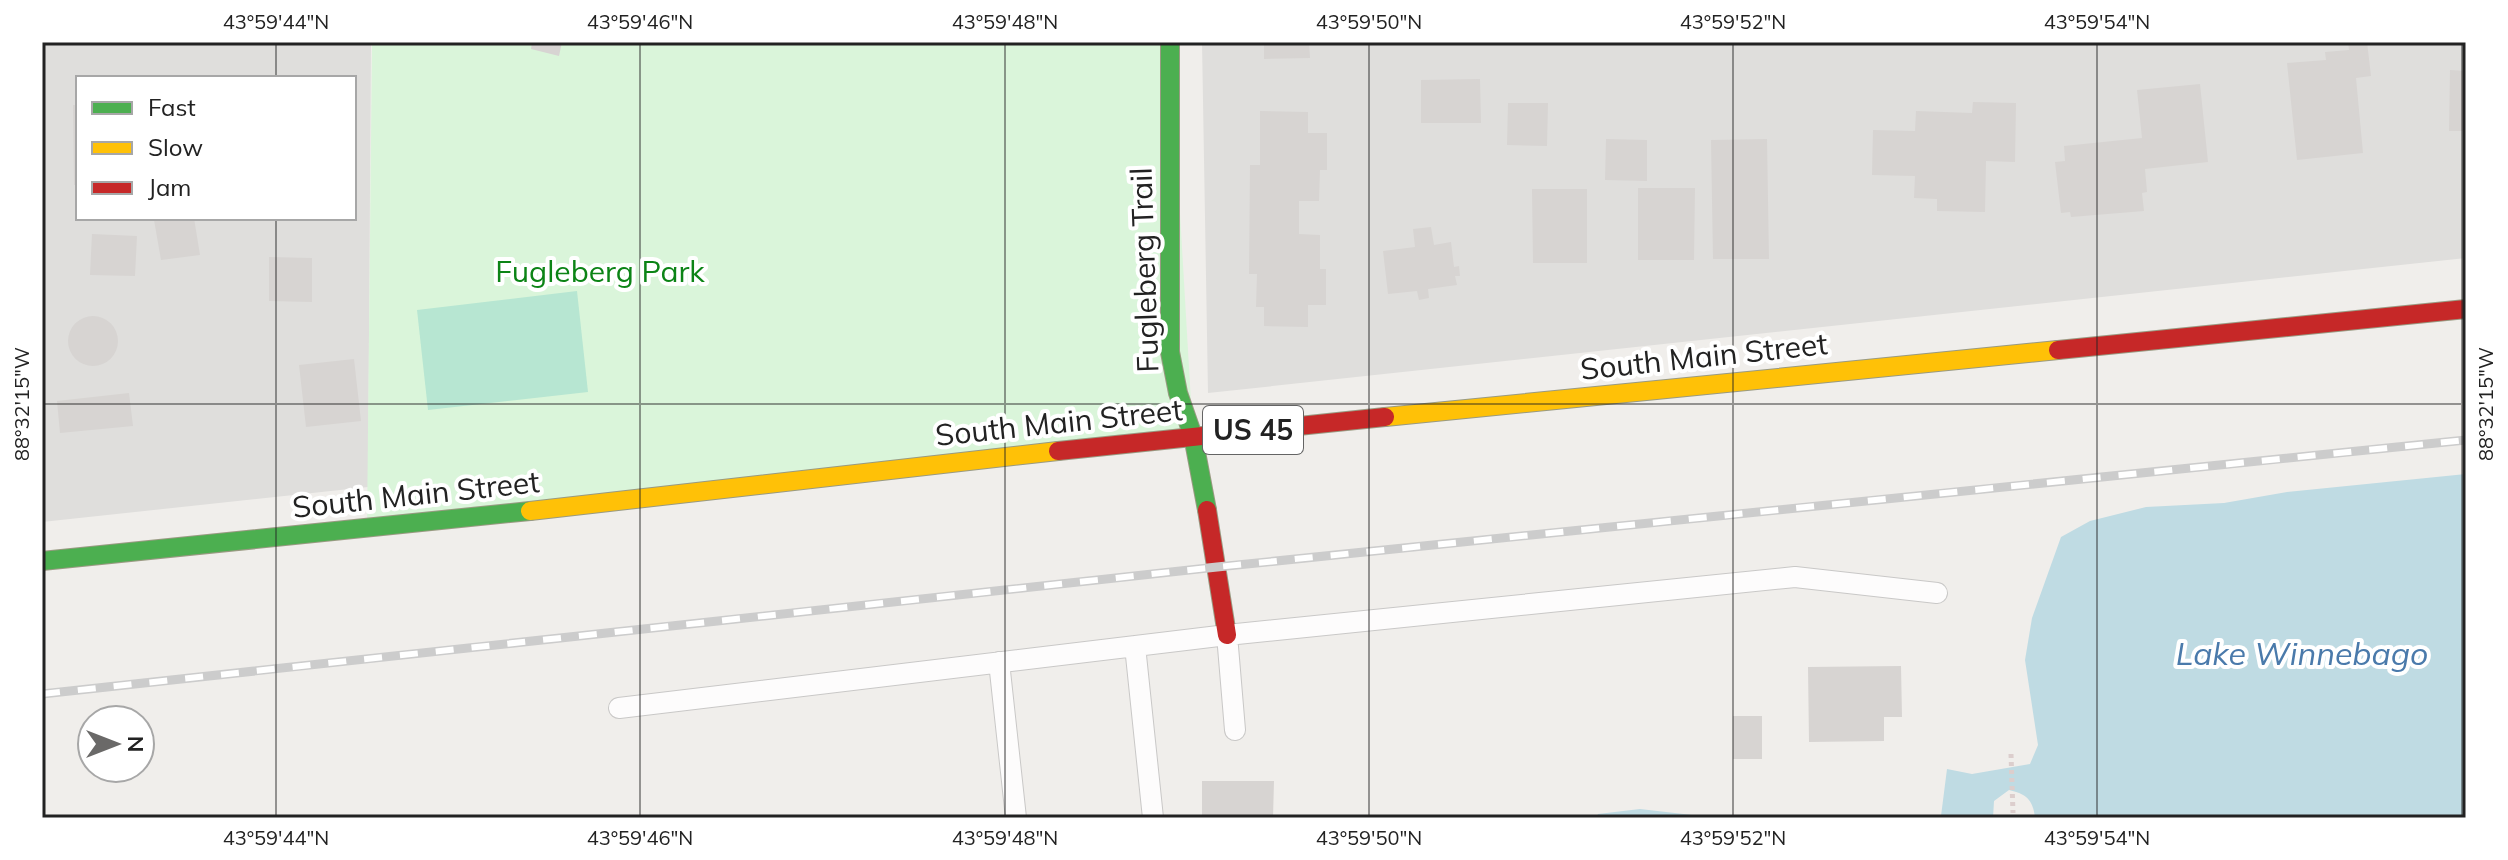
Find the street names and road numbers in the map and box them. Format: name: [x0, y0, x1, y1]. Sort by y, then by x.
street label: Fugleberg Trail: [1121, 167, 1167, 373]
street label: South Main Street: [1578, 324, 1829, 388]
street label: South Main Street: [933, 390, 1184, 454]
road number: US 45: [1203, 406, 1303, 454]
street label: South Main Street: [290, 462, 541, 526]

